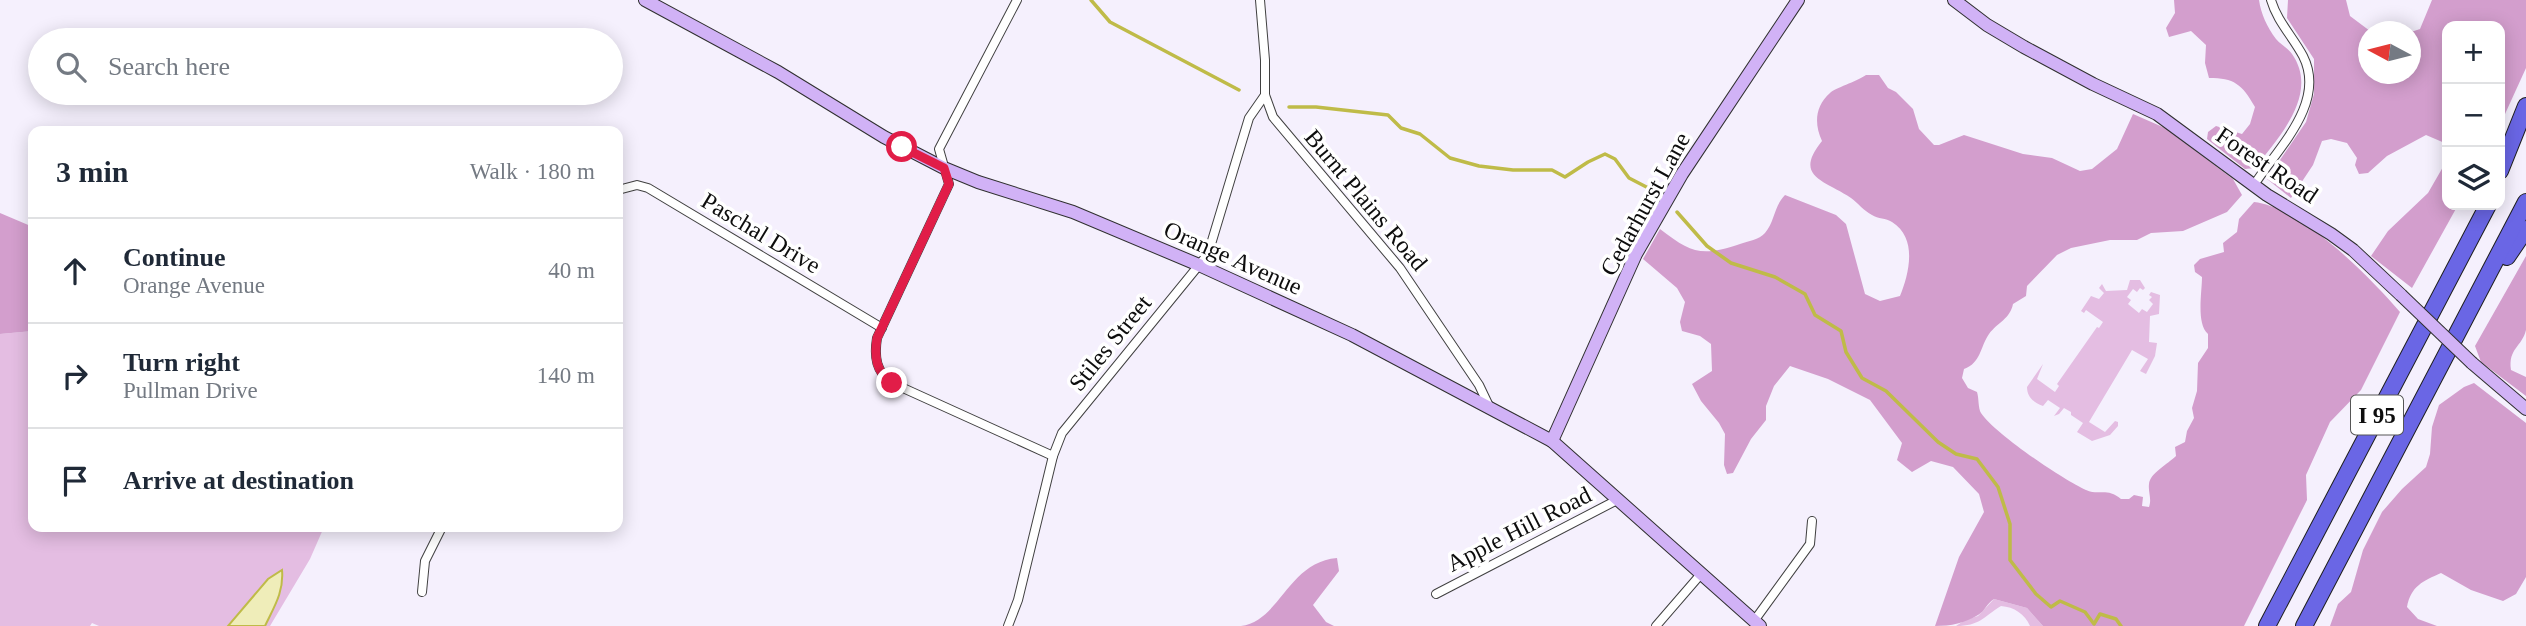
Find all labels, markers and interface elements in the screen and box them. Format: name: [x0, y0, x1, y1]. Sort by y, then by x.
north arrow: [2358, 21, 2421, 84]
map controls: [2442, 21, 2505, 210]
button: +: [2442, 21, 2505, 84]
search box: [28, 28, 623, 105]
icon: search: [52, 48, 90, 86]
text: Search here: [108, 52, 230, 81]
button: −: [2442, 84, 2505, 147]
street label: Forest Road: [2211, 122, 2323, 208]
street label: Burnt Plains Road: [1299, 124, 1433, 276]
street label: Cedarhurst Lane: [1595, 128, 1695, 280]
route start: [886, 131, 917, 162]
button: layers: [2442, 147, 2505, 210]
text: 3 min: [56, 155, 129, 188]
text: Walk · 180 m: [470, 159, 595, 184]
street label: Paschal Drive: [697, 187, 825, 279]
street label: Orange Avenue: [1160, 216, 1306, 300]
text: Continue: [123, 243, 226, 272]
icon: ahead: [56, 252, 94, 290]
text: 40 m: [548, 258, 595, 283]
text: Orange Avenue: [123, 273, 265, 298]
street label: Stiles Street: [1064, 290, 1157, 396]
text: Turn right: [123, 348, 240, 377]
icon: right: [56, 357, 94, 395]
text: 140 m: [537, 363, 595, 388]
route end: [876, 367, 907, 398]
text: Pullman Drive: [123, 378, 258, 403]
road number: I 95: [2351, 396, 2403, 434]
icon: arrive: [56, 462, 94, 500]
text: Arrive at destination: [123, 466, 354, 495]
street label: Apple Hill Road: [1442, 481, 1596, 577]

